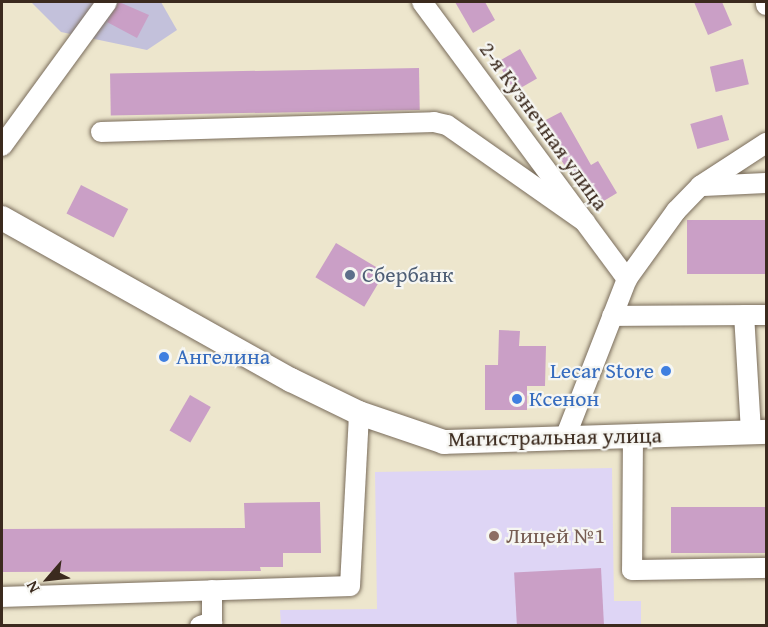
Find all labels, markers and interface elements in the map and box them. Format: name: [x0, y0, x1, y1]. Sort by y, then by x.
street label: 2-я Кузнечная улица: [474, 37, 614, 215]
place label: Сбербанк: [362, 262, 453, 288]
marker: Сбербанк: [343, 268, 357, 282]
place label: Ангелина: [176, 344, 270, 370]
marker: Ангелина: [157, 350, 171, 364]
place label: Lecar Store: [550, 358, 654, 384]
marker: Lecar Store: [659, 364, 673, 378]
place label: Ксенон: [529, 386, 599, 412]
marker: Ксенон: [510, 392, 524, 406]
street label: Магистральная улица: [448, 422, 662, 452]
place label: Лицей №1: [506, 523, 605, 549]
marker: Лицей №1: [487, 529, 501, 543]
north arrow: [18, 549, 78, 609]
text: N: [19, 577, 45, 598]

